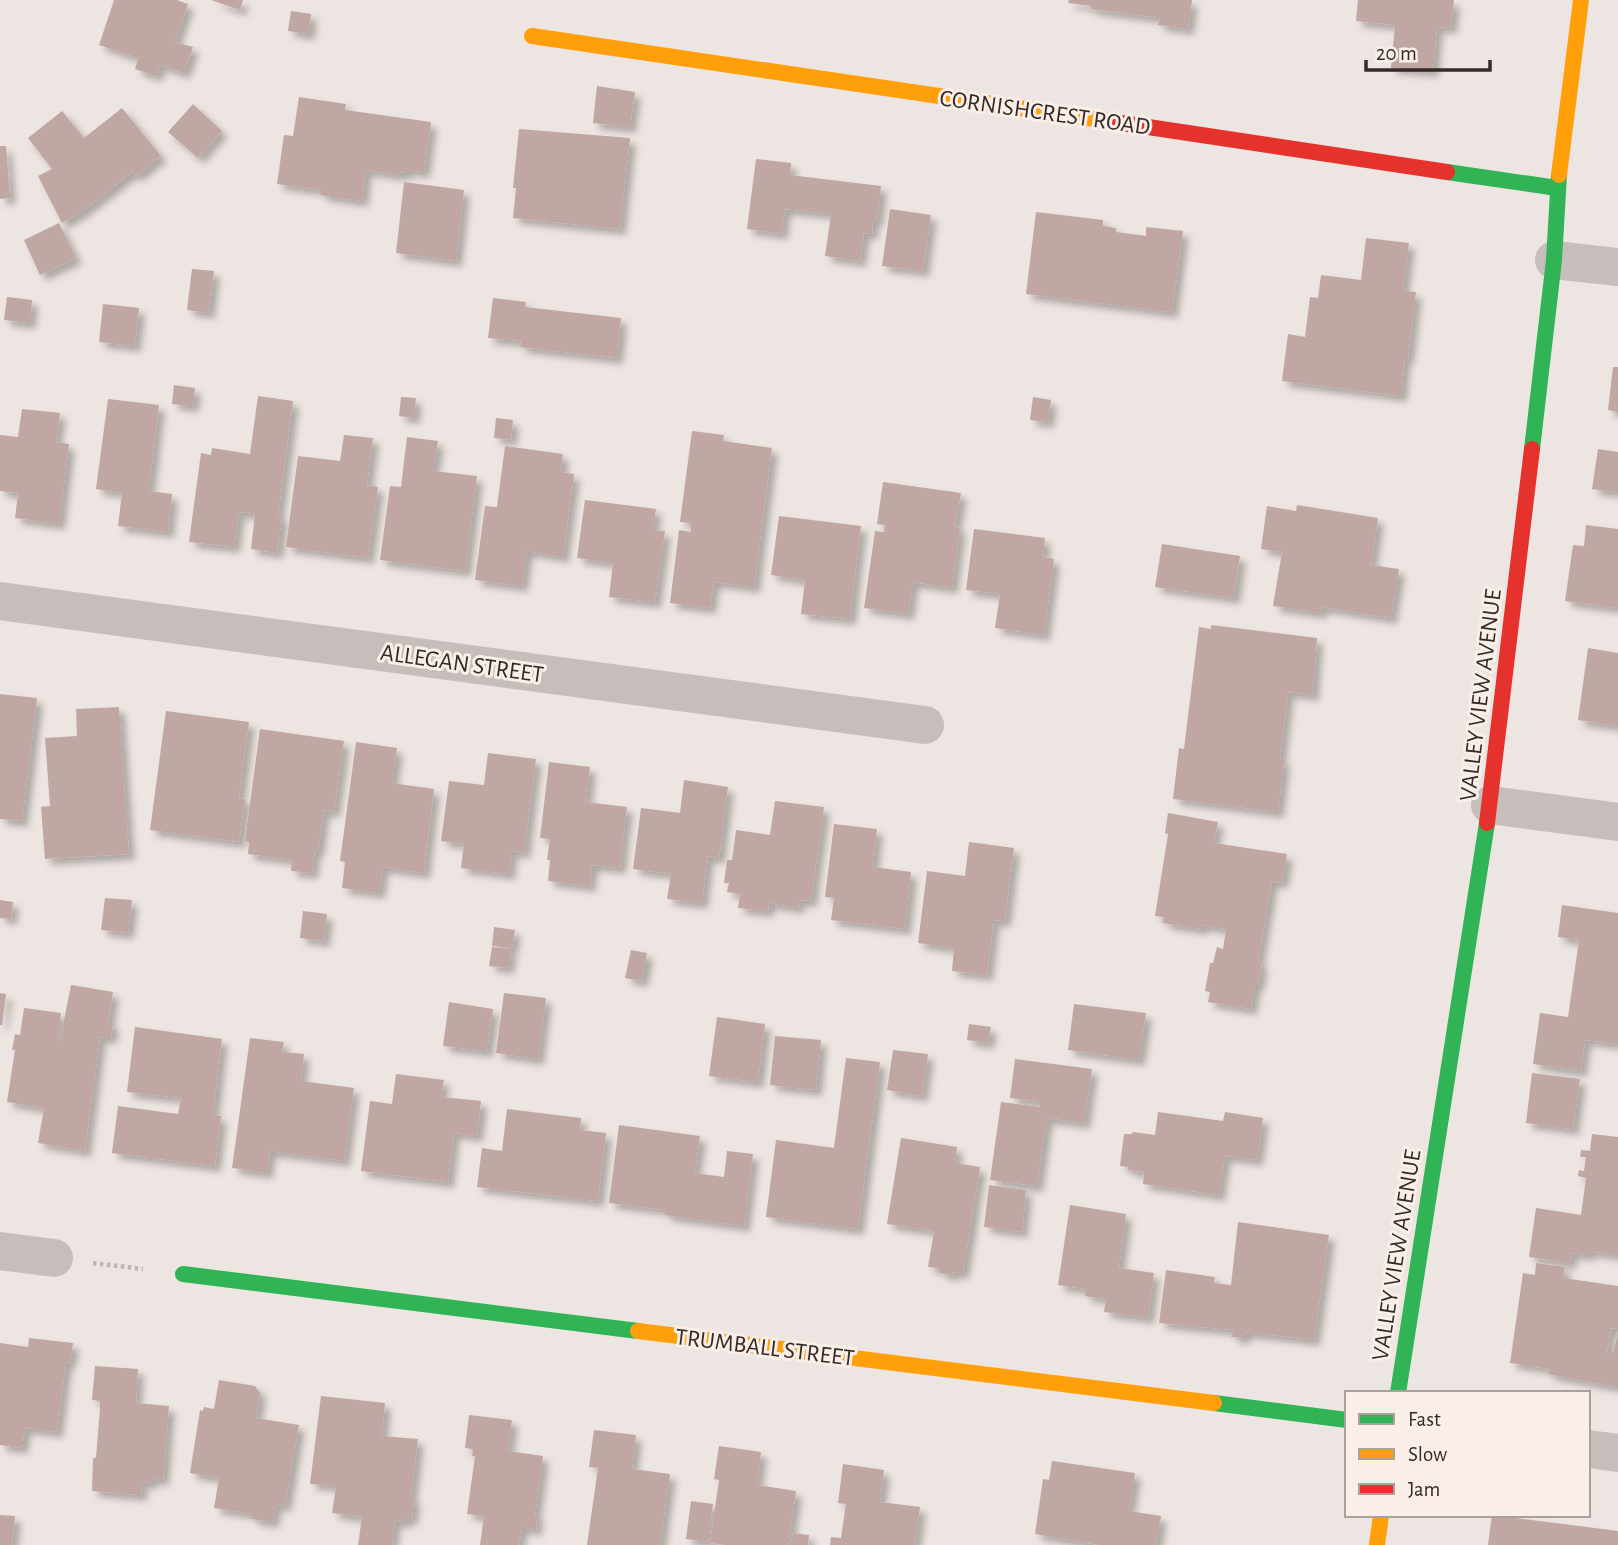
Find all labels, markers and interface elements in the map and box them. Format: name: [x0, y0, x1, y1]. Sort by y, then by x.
scale bar: [1366, 28, 1490, 72]
text: 20 m: [1376, 43, 1417, 64]
street label: CORNISHCREST ROAD: [938, 86, 1152, 140]
street label: VALLEY VIEW AVENUE: [1456, 587, 1506, 802]
street label: ALLEGAN STREET: [379, 641, 545, 687]
street label: VALLEY VIEW AVENUE: [1368, 1147, 1426, 1362]
street label: TRUMBALL STREET: [674, 1325, 856, 1371]
legend: [1345, 1391, 1590, 1517]
text: Fast: [1408, 1409, 1441, 1430]
text: Slow: [1408, 1444, 1447, 1465]
text: Jam: [1408, 1479, 1440, 1500]

